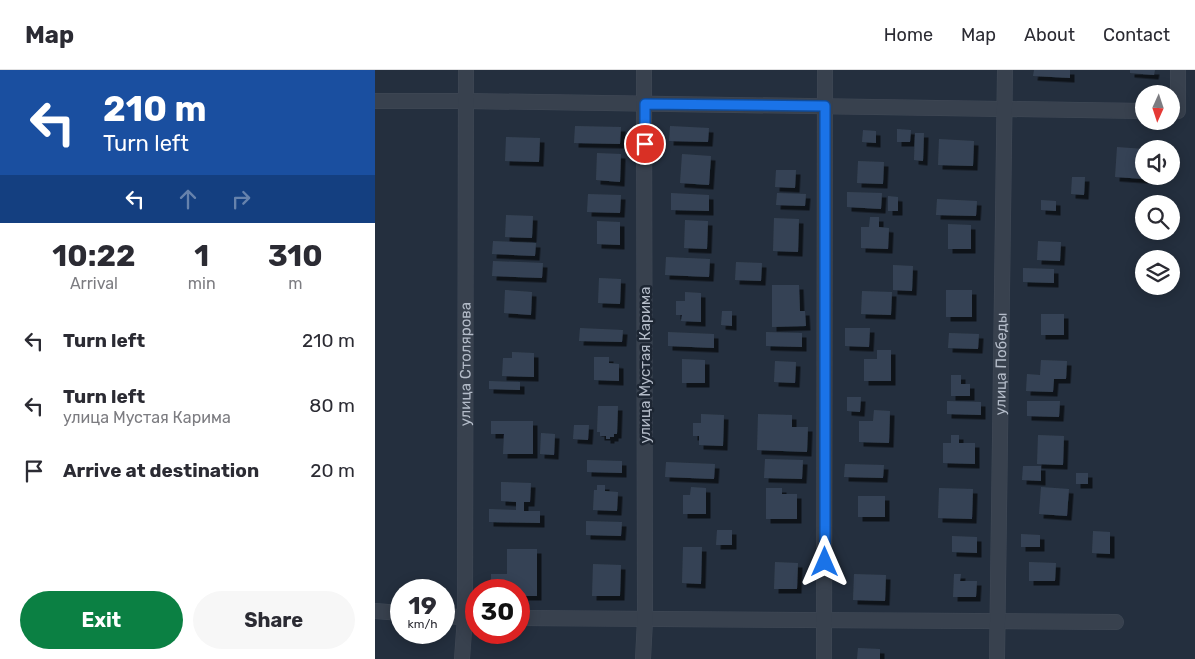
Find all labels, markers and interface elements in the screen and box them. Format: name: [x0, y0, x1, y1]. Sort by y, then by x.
text: Map: [25, 21, 74, 49]
text: Home: [884, 24, 933, 46]
text: Map: [961, 24, 996, 46]
text: About: [1024, 24, 1075, 46]
text: Contact: [1103, 24, 1170, 46]
north arrow: [1135, 85, 1180, 130]
map controls: [1135, 85, 1180, 295]
text: 210 m: [103, 88, 206, 130]
icon: left: [20, 90, 85, 155]
pin: [624, 123, 666, 165]
text: Turn left: [103, 130, 189, 157]
icon: arrive: [631, 130, 659, 158]
button: sound: [1135, 140, 1180, 185]
icon: left: [121, 185, 149, 213]
icon: ahead: [174, 185, 202, 213]
icon: right: [227, 185, 255, 213]
button: search: [1135, 195, 1180, 240]
text: 10:22: [52, 238, 135, 274]
text: 1: [194, 238, 209, 274]
text: 310: [268, 238, 323, 274]
button: layers: [1135, 250, 1180, 295]
text: Arrival: [70, 274, 118, 293]
text: min: [188, 274, 216, 293]
text: m: [288, 274, 302, 293]
street label: улица Мустая Карима: [636, 286, 654, 444]
street label: улица Столярова: [456, 302, 475, 426]
street label: улица Победы: [991, 312, 1011, 416]
icon: left: [20, 327, 48, 355]
text: Turn left: [63, 329, 145, 352]
text: 210 m: [302, 329, 355, 352]
text: Turn left: [63, 385, 145, 408]
icon: left: [20, 392, 48, 420]
text: 80 m: [309, 394, 355, 417]
text: улица Мустая Карима: [63, 408, 231, 427]
icon: arrive: [20, 457, 48, 485]
text: Arrive at destination: [63, 459, 259, 482]
text: 20 m: [310, 459, 355, 482]
position arrow: [798, 535, 850, 587]
speed limit sign: 30: [465, 579, 530, 644]
button: Exit: [20, 591, 183, 649]
button: Share: [193, 591, 355, 649]
text: 19: [408, 591, 437, 620]
text: km/h: [408, 617, 437, 631]

